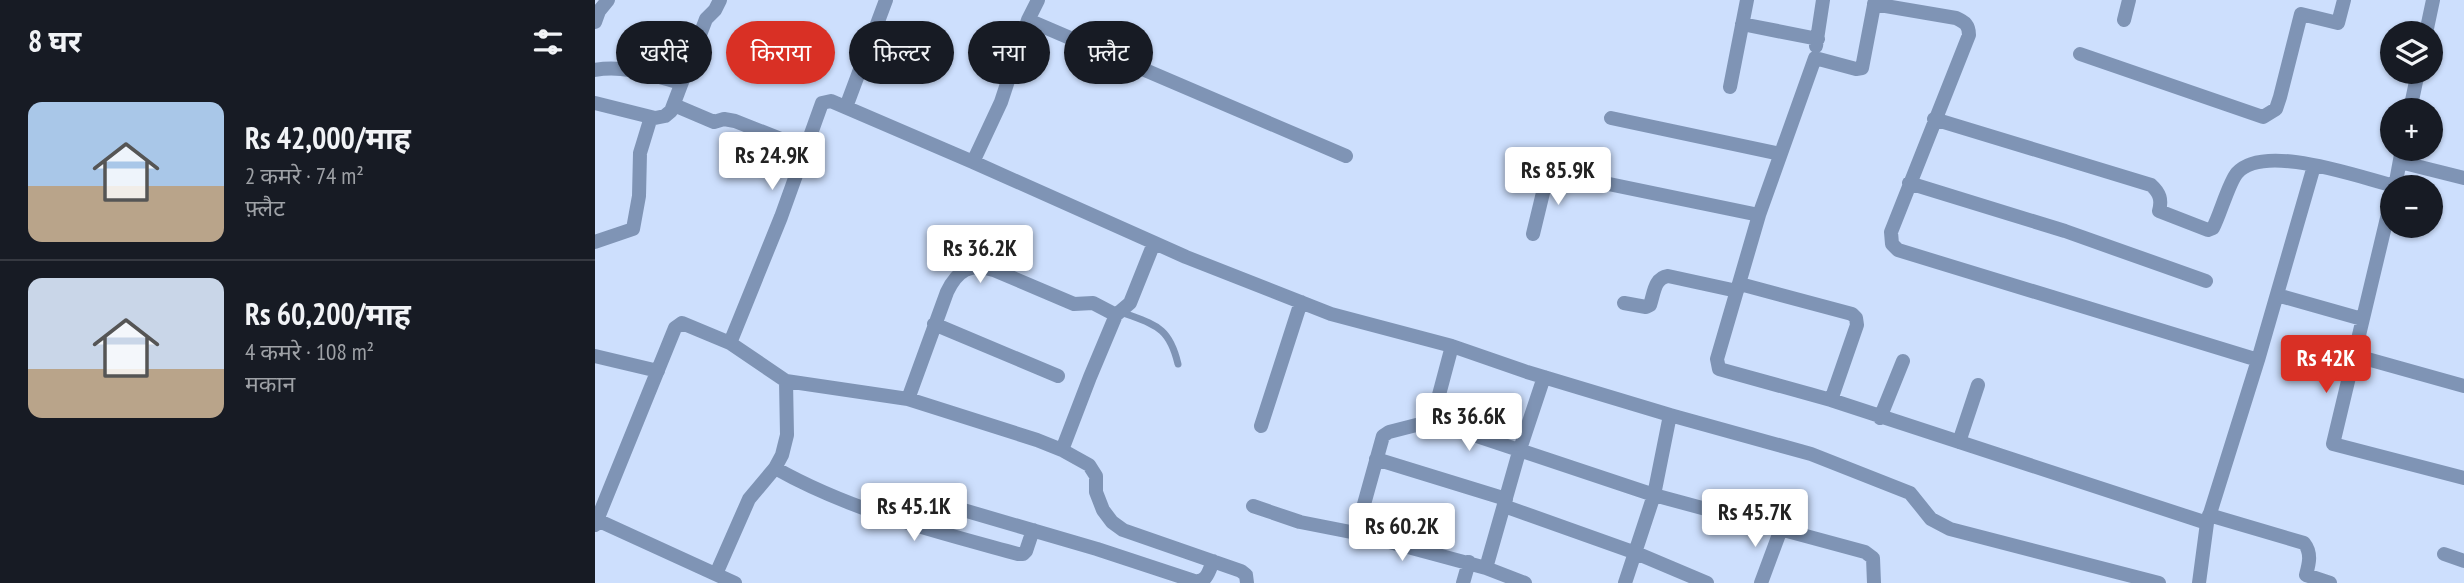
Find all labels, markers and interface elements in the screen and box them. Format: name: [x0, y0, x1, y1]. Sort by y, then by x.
text: 8 घर: [28, 21, 81, 60]
chip: खरीदें: [616, 21, 712, 84]
chip: किराया: [726, 21, 835, 84]
chip: फ़िल्टर: [849, 21, 954, 84]
chip: नया: [968, 21, 1050, 84]
chip: फ़्लैट: [1064, 21, 1153, 84]
map controls: [2380, 21, 2443, 238]
button: layers: [2380, 21, 2443, 84]
icon: filters: [529, 23, 567, 61]
button: +: [2380, 98, 2443, 161]
text: Rs 42,000/माह: [245, 118, 411, 157]
icon: home: [84, 130, 168, 214]
pin: Rs 24.9K: [700, 132, 844, 192]
text: Rs 24.9K: [735, 140, 809, 169]
pin: Rs 85.9K: [1486, 148, 1630, 207]
text: Rs 85.9K: [1521, 155, 1595, 184]
text: 2 कमरे · 74 m²: [245, 161, 364, 190]
button: −: [2380, 175, 2443, 238]
text: फ़्लैट: [245, 193, 285, 222]
pin: Rs 36.2K: [908, 226, 1052, 285]
text: Rs 36.2K: [943, 233, 1017, 262]
text: Rs 60,200/माह: [245, 294, 411, 333]
icon: home: [84, 306, 168, 390]
pin: Rs 42K: [2269, 336, 2383, 395]
text: 4 कमरे · 108 m²: [245, 337, 374, 366]
text: Rs 42K: [2297, 343, 2355, 372]
text: मकान: [245, 369, 295, 398]
pin: Rs 36.6K: [1397, 393, 1541, 453]
text: Rs 36.6K: [1432, 401, 1506, 430]
pin: Rs 45.1K: [842, 484, 986, 543]
pin: Rs 45.7K: [1683, 490, 1827, 549]
text: Rs 45.1K: [877, 491, 951, 520]
text: Rs 45.7K: [1718, 497, 1792, 526]
pin: Rs 60.2K: [1330, 504, 1474, 563]
text: Rs 60.2K: [1365, 511, 1439, 540]

